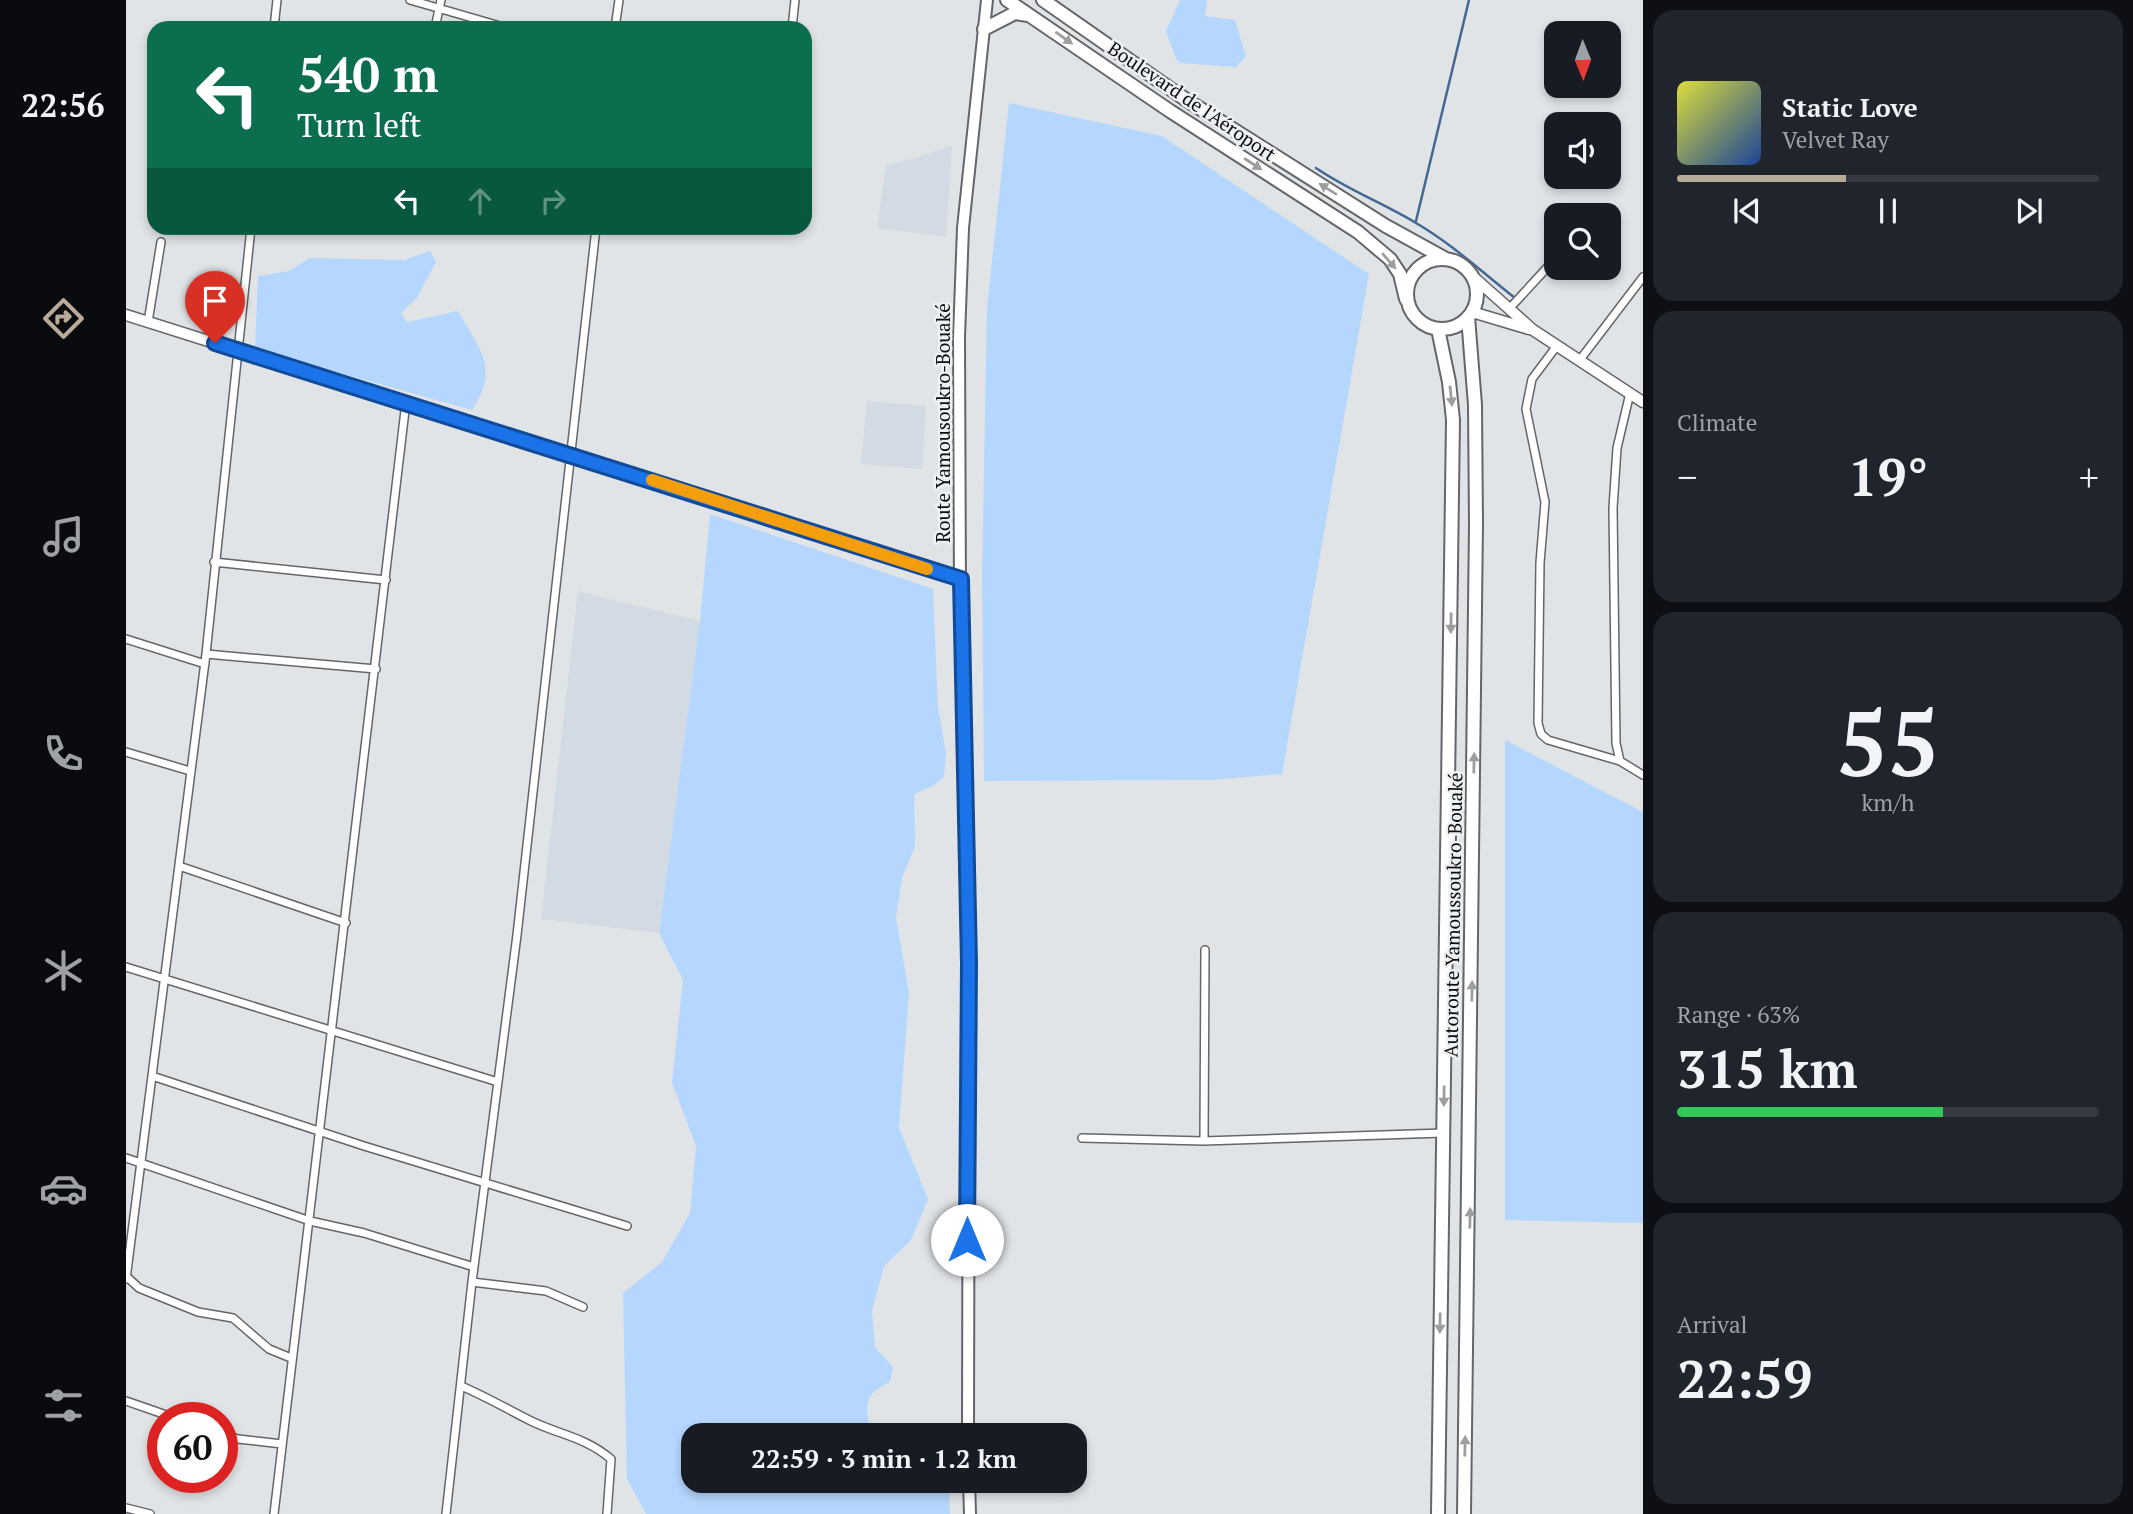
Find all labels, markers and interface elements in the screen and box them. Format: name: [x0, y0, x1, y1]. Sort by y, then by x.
north arrow: [1544, 21, 1620, 98]
map controls: [1544, 21, 1621, 280]
one-way arrow: [1055, 31, 1073, 45]
street label: Boulevard de l'Aéroport: [1104, 35, 1281, 166]
text: 540 m: [297, 41, 439, 106]
icon: left: [182, 49, 273, 140]
text: 22:56: [21, 84, 105, 126]
text: Static Love: [1782, 90, 1918, 124]
text: Turn left: [297, 104, 421, 146]
button: sound: [1544, 112, 1621, 189]
text: Velvet Ray: [1782, 124, 1889, 155]
one-way arrow: [1243, 158, 1262, 171]
icon: left: [388, 182, 426, 220]
icon: ahead: [461, 182, 499, 220]
icon: right: [534, 182, 572, 220]
one-way arrow: [1319, 183, 1338, 196]
icon: previous: [1728, 192, 1766, 230]
icon: pause: [1869, 192, 1907, 230]
icon: next: [2010, 192, 2048, 230]
button: search: [1544, 203, 1621, 280]
one-way arrow: [1382, 252, 1397, 270]
pin: [185, 271, 245, 343]
icon: arrive: [196, 282, 234, 320]
icon: directions: [39, 294, 88, 343]
street label: Route Yamousoukro-Bouaké: [930, 303, 955, 543]
one-way arrow: [1446, 385, 1457, 407]
text: Climate: [1677, 407, 1757, 438]
text: 19°: [1848, 442, 1928, 511]
text: −: [1677, 452, 1697, 502]
text: +: [2079, 452, 2099, 502]
icon: music: [39, 512, 88, 561]
one-way arrow: [1445, 613, 1457, 635]
text: 55: [1837, 681, 1939, 802]
icon: phone: [39, 729, 88, 778]
one-way arrow: [1468, 752, 1480, 774]
street label: Autoroute Yamoussoukro-Bouaké: [1438, 772, 1467, 1058]
text: km/h: [1861, 787, 1915, 818]
icon: climate: [39, 946, 88, 995]
one-way arrow: [1466, 980, 1478, 1002]
text: Range · 63%: [1677, 999, 1800, 1030]
text: 315 km: [1677, 1034, 1858, 1103]
one-way arrow: [1438, 1085, 1450, 1107]
icon: car: [39, 1164, 88, 1213]
position arrow: [930, 1203, 1004, 1277]
one-way arrow: [1464, 1207, 1475, 1229]
text: Arrival: [1677, 1309, 1748, 1340]
one-way arrow: [1434, 1313, 1445, 1335]
text: 22:59: [1677, 1344, 1812, 1413]
icon: filters: [39, 1381, 88, 1430]
speed limit sign: 60: [147, 1402, 238, 1493]
one-way arrow: [1459, 1435, 1471, 1457]
text: 22:59 · 3 min · 1.2 km: [751, 1441, 1017, 1475]

